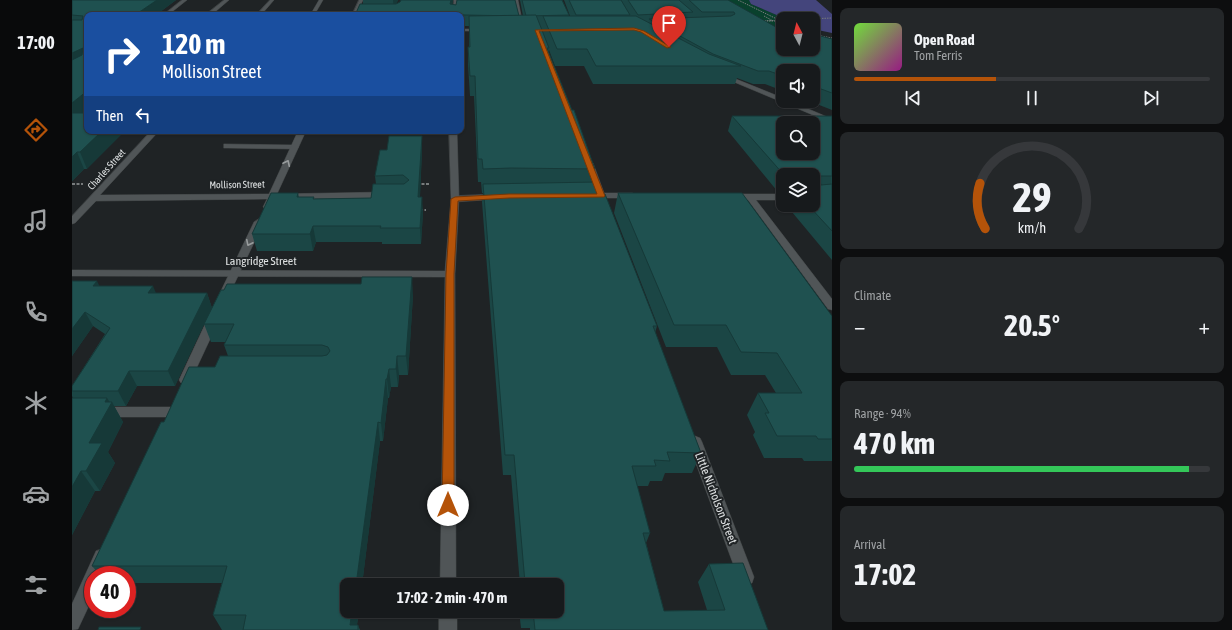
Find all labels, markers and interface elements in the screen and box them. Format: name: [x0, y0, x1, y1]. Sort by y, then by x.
pin: [652, 6, 686, 47]
icon: arrive: [658, 12, 680, 34]
north arrow: [776, 12, 820, 56]
map controls: [776, 12, 820, 212]
icon: right: [96, 28, 148, 80]
text: 120 m: [162, 28, 225, 60]
text: Open Road: [914, 31, 975, 48]
text: 17:00: [17, 32, 55, 53]
text: Tom Ferris: [914, 48, 962, 63]
text: Mollison Street: [162, 61, 262, 82]
button: sound: [776, 64, 820, 108]
icon: previous: [902, 87, 924, 109]
icon: pause: [1021, 87, 1043, 109]
icon: next: [1140, 87, 1162, 109]
icon: left: [132, 104, 154, 126]
text: Then: [96, 107, 124, 124]
icon: directions: [22, 116, 50, 144]
button: search: [776, 116, 820, 160]
street label: Charles Street: [85, 147, 128, 192]
one-way arrow: [282, 160, 290, 167]
button: layers: [776, 168, 820, 212]
text: 29: [1012, 172, 1052, 220]
street label: Mollison Street: [209, 179, 265, 190]
icon: music: [22, 207, 50, 235]
text: km/h: [1018, 219, 1046, 235]
one-way arrow: [246, 238, 254, 246]
street label: Langridge Street: [225, 254, 297, 268]
text: Climate: [854, 288, 891, 303]
icon: phone: [22, 298, 50, 326]
text: 20.5°: [1004, 308, 1060, 342]
text: −: [854, 313, 865, 339]
text: +: [1199, 313, 1210, 339]
icon: climate: [22, 389, 50, 417]
text: Range · 94%: [854, 406, 911, 421]
text: 470 km: [854, 426, 935, 460]
street label: Little Nicholson Street: [692, 450, 740, 546]
icon: car: [22, 480, 50, 508]
position arrow: [427, 484, 469, 526]
text: Arrival: [854, 537, 886, 552]
text: 17:02: [854, 557, 916, 591]
speed limit sign: 40: [84, 566, 136, 618]
icon: filters: [22, 571, 50, 599]
text: 17:02 · 2 min · 470 m: [397, 589, 507, 606]

